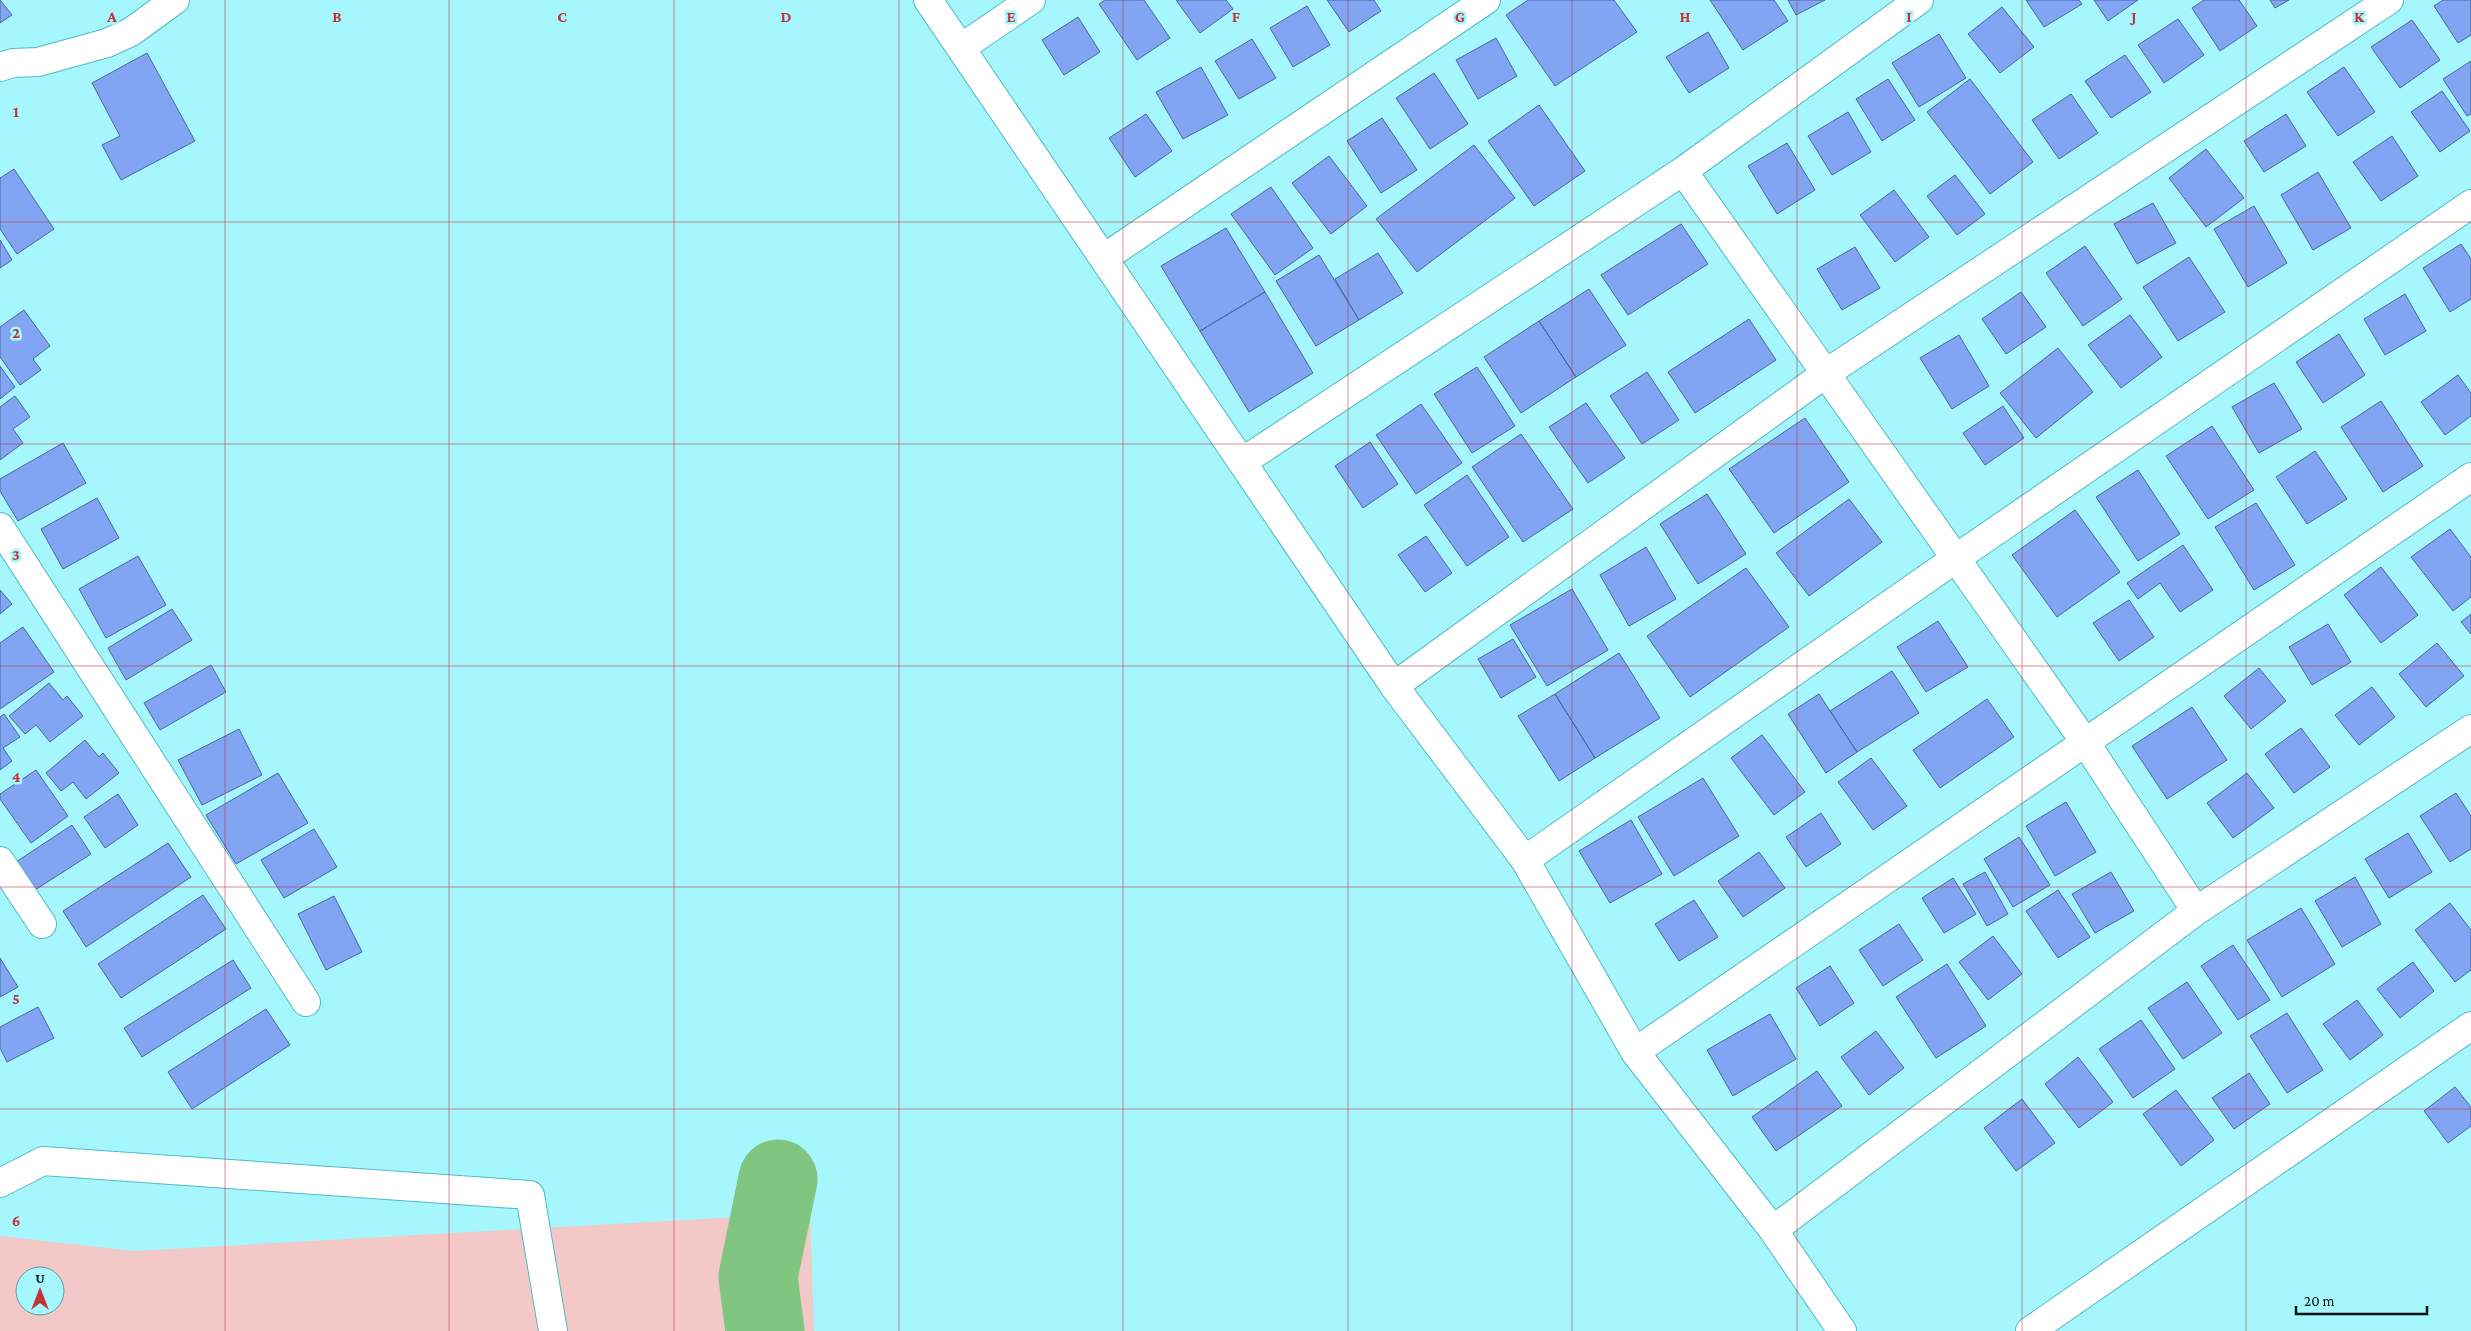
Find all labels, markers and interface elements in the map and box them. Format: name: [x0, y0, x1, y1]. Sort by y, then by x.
text: A: [106, 8, 117, 25]
text: B: [332, 8, 342, 25]
text: C: [557, 8, 567, 25]
text: D: [780, 8, 792, 25]
text: E: [1006, 8, 1016, 25]
text: F: [1232, 8, 1241, 25]
text: G: [1455, 8, 1465, 25]
text: H: [1680, 8, 1691, 25]
text: I: [1906, 8, 1912, 25]
text: J: [2129, 8, 2137, 25]
text: K: [2354, 8, 2365, 25]
text: 1: [13, 103, 19, 120]
text: 2: [12, 324, 20, 341]
text: 3: [12, 546, 20, 563]
text: 4: [12, 768, 21, 785]
text: 5: [12, 990, 20, 1007]
text: 6: [12, 1212, 20, 1229]
north arrow: [15, 1266, 65, 1316]
text: U: [35, 1270, 45, 1286]
scale bar: [2296, 1284, 2427, 1316]
text: 20 m: [2304, 1293, 2335, 1309]

